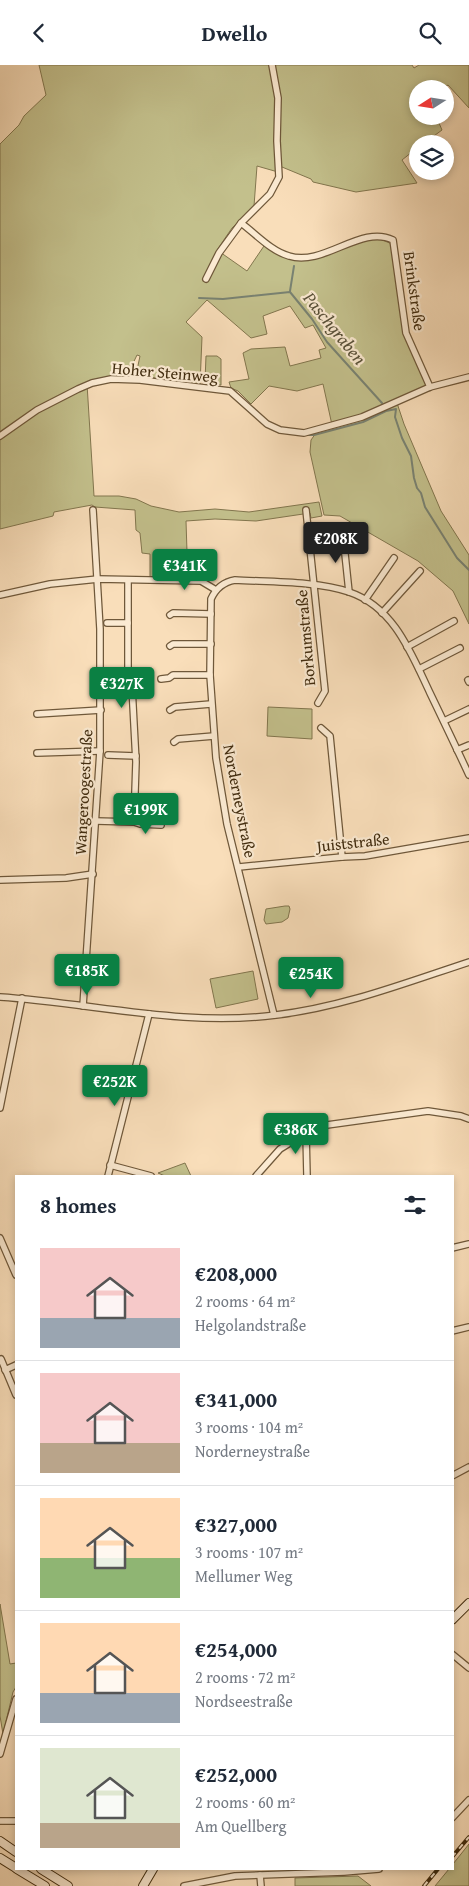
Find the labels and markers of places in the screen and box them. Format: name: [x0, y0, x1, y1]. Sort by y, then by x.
pin: €208K: [301, 521, 371, 564]
pin: €341K: [150, 549, 220, 591]
pin: €327K: [87, 667, 157, 709]
pin: €199K: [111, 793, 181, 835]
pin: €185K: [52, 953, 122, 996]
pin: €254K: [276, 957, 346, 999]
pin: €252K: [80, 1065, 150, 1107]
pin: €386K: [261, 1113, 331, 1155]

